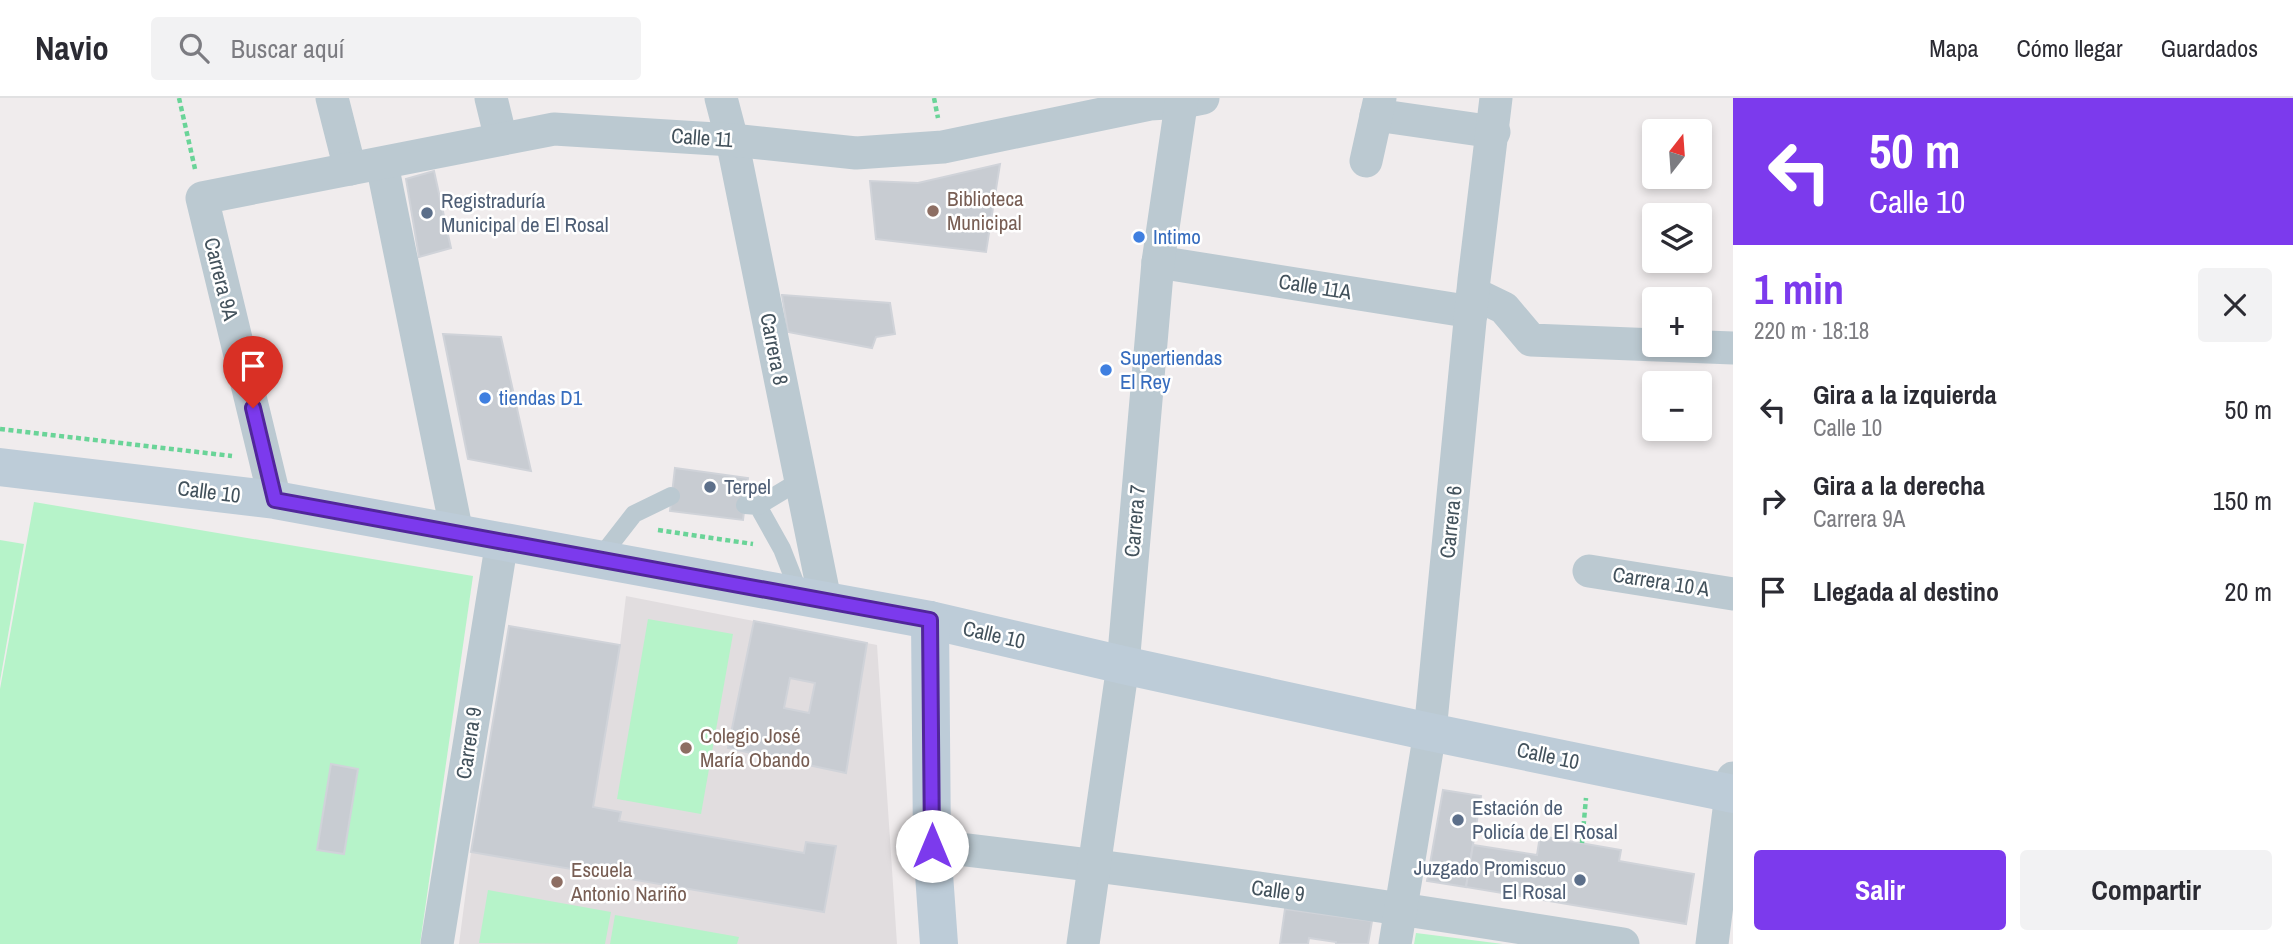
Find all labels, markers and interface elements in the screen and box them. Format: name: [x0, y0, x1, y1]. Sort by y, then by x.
search box: [151, 17, 641, 80]
text: Navio: [35, 26, 109, 70]
icon: search: [175, 29, 213, 67]
text: Buscar aquí: [231, 31, 344, 66]
text: Mapa: [1929, 32, 1979, 64]
text: Cómo llegar: [2017, 32, 2123, 64]
text: Guardados: [2161, 32, 2258, 64]
text: 50 m: [1869, 117, 1961, 183]
north arrow: [1642, 119, 1712, 189]
map controls: [1642, 119, 1712, 441]
street label: Calle 11: [670, 121, 734, 154]
icon: left: [1754, 126, 1845, 217]
text: Calle 10: [1869, 180, 1965, 223]
place label: Biblioteca Municipal: [947, 184, 1024, 237]
place label: Registraduría Municipal de El Rosal: [441, 186, 609, 239]
marker: Biblioteca Municipal: [925, 203, 941, 219]
button: layers: [1642, 203, 1712, 273]
marker: Registraduría Municipal de El Rosal: [419, 205, 435, 221]
place label: Intimo: [1153, 222, 1201, 251]
marker: Intimo: [1131, 229, 1147, 245]
street label: Carrera 9A: [197, 235, 246, 324]
text: 1 min: [1754, 261, 1844, 317]
street label: Calle 11A: [1277, 266, 1354, 307]
button: close: [2198, 268, 2272, 342]
button: +: [1642, 287, 1712, 357]
street label: Carrera 8: [753, 310, 796, 387]
text: 220 m · 18:18: [1754, 315, 1869, 346]
pin: [223, 336, 283, 408]
place label: Supertiendas El Rey: [1120, 343, 1222, 396]
icon: arrive: [234, 347, 272, 385]
marker: Supertiendas El Rey: [1098, 362, 1114, 378]
button: −: [1642, 371, 1712, 441]
text: Gira a la izquierda: [1813, 377, 1997, 412]
place label: tiendas D1: [499, 383, 583, 412]
marker: tiendas D1: [477, 390, 493, 406]
icon: left: [1754, 391, 1792, 429]
text: 50 m: [2225, 392, 2272, 427]
text: Calle 10: [1813, 412, 1882, 443]
text: Gira a la derecha: [1813, 468, 1985, 503]
place label: Terpel: [724, 472, 771, 501]
street label: Calle 10: [176, 473, 242, 510]
marker: Terpel: [702, 479, 718, 495]
icon: right: [1754, 482, 1792, 520]
street label: Carrera 7: [1117, 483, 1152, 558]
text: 150 m: [2213, 483, 2272, 518]
street label: Carrera 6: [1432, 484, 1469, 560]
text: Carrera 9A: [1813, 503, 1905, 534]
street label: Carrera 10 A: [1611, 560, 1712, 604]
icon: arrive: [1754, 573, 1792, 611]
text: Llegada al destino: [1813, 574, 1999, 609]
text: 20 m: [2225, 574, 2272, 609]
street label: Calle 10: [960, 613, 1028, 656]
street label: Carrera 9: [448, 705, 489, 781]
place label: Colegio José María Obando: [700, 721, 810, 774]
street label: Calle 10: [1514, 735, 1582, 776]
marker: Colegio José María Obando: [678, 740, 694, 756]
place label: Estación de Policía de El Rosal: [1472, 793, 1618, 846]
position arrow: [895, 809, 969, 883]
marker: Estación de Policía de El Rosal: [1450, 812, 1466, 828]
button: Salir: [1754, 850, 2006, 930]
button: Compartir: [2020, 850, 2272, 930]
place label: Juzgado Promiscuo El Rosal: [1414, 853, 1566, 906]
place label: Escuela Antonio Nariño: [570, 855, 687, 908]
street label: Calle 9: [1250, 872, 1307, 909]
marker: Juzgado Promiscuo El Rosal: [1572, 872, 1588, 888]
marker: Escuela Antonio Nariño: [549, 874, 565, 890]

